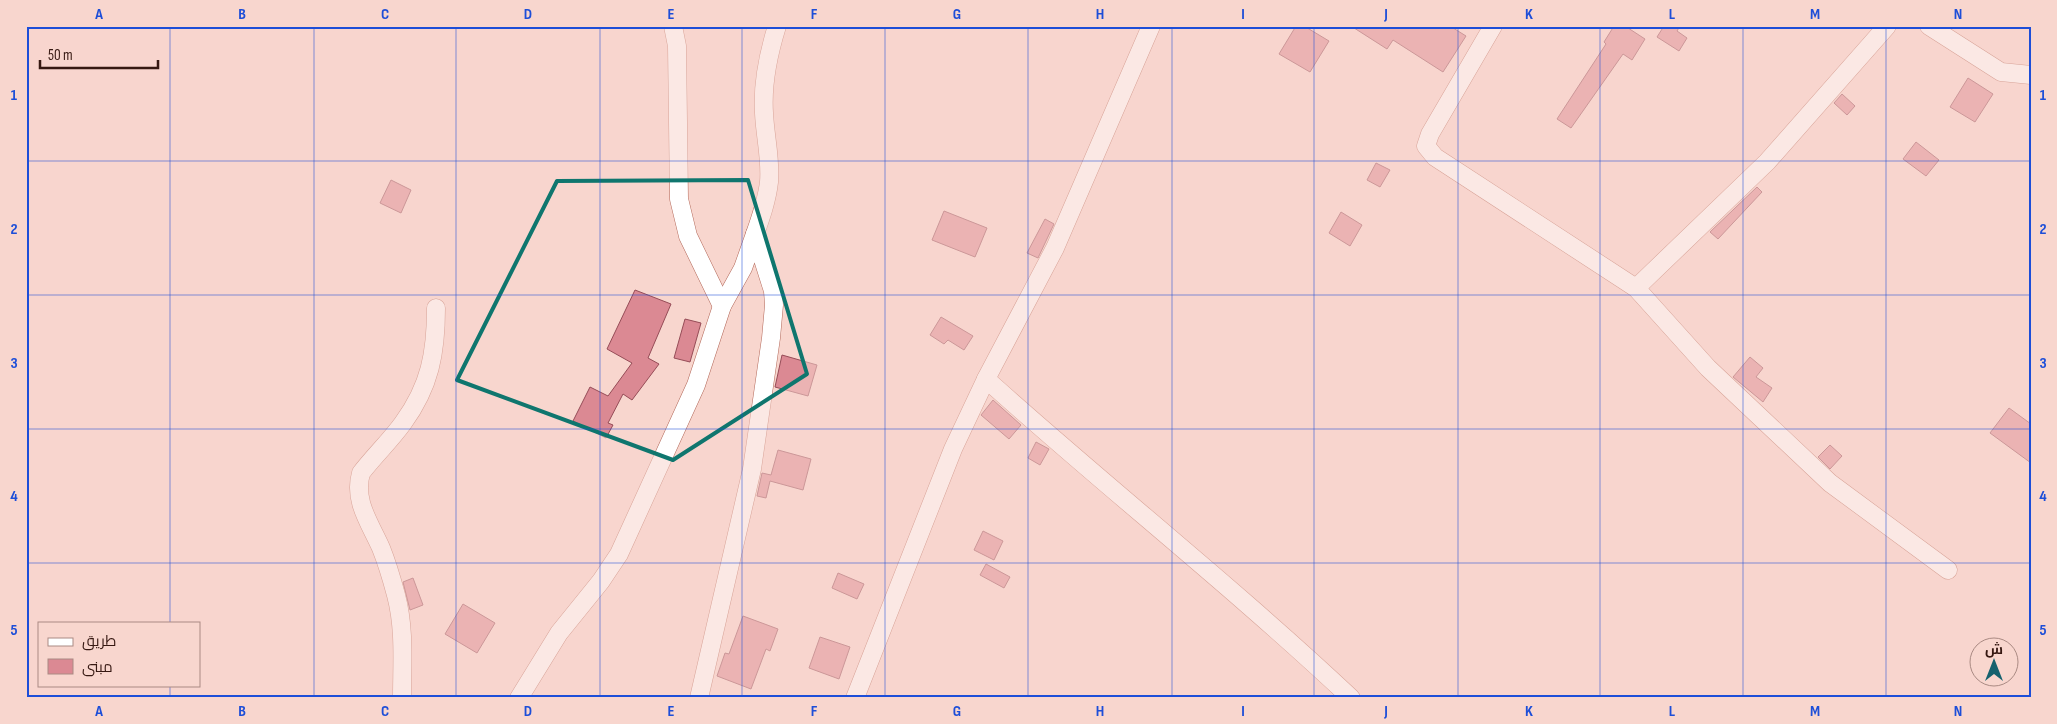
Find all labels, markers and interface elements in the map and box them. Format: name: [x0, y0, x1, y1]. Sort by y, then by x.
text: A: [94, 5, 103, 24]
text: B: [238, 5, 246, 24]
text: C: [381, 5, 389, 24]
text: D: [524, 5, 532, 24]
text: E: [668, 5, 675, 24]
text: F: [811, 5, 818, 24]
text: G: [953, 5, 961, 24]
text: H: [1096, 5, 1104, 24]
text: I: [1241, 5, 1245, 24]
text: J: [1383, 5, 1388, 24]
text: K: [1525, 5, 1533, 24]
text: L: [1669, 5, 1676, 24]
text: M: [1810, 5, 1820, 24]
text: N: [1954, 5, 1962, 24]
scale bar: [40, 38, 158, 70]
text: 50 m: [48, 46, 73, 65]
text: 1: [11, 86, 18, 105]
text: 1: [2040, 86, 2047, 105]
text: 2: [10, 220, 18, 239]
text: 2: [2039, 220, 2047, 239]
text: 3: [10, 354, 18, 373]
text: 3: [2039, 354, 2047, 373]
text: 4: [10, 487, 18, 506]
text: 4: [2039, 487, 2047, 506]
text: 5: [10, 621, 18, 640]
text: 5: [2039, 621, 2047, 640]
legend: [38, 622, 200, 686]
text: طريق: [82, 632, 116, 651]
north arrow: [1970, 636, 2020, 686]
text: ش: [1985, 641, 2003, 658]
text: مبنى: [82, 658, 113, 677]
text: A: [94, 702, 103, 721]
text: B: [238, 702, 246, 721]
text: C: [381, 702, 389, 721]
text: D: [524, 702, 532, 721]
text: E: [668, 702, 675, 721]
text: F: [811, 702, 818, 721]
text: G: [953, 702, 961, 721]
text: H: [1096, 702, 1104, 721]
text: I: [1241, 702, 1245, 721]
text: J: [1383, 702, 1388, 721]
text: K: [1525, 702, 1533, 721]
text: L: [1669, 702, 1676, 721]
text: M: [1810, 702, 1820, 721]
text: N: [1954, 702, 1962, 721]

